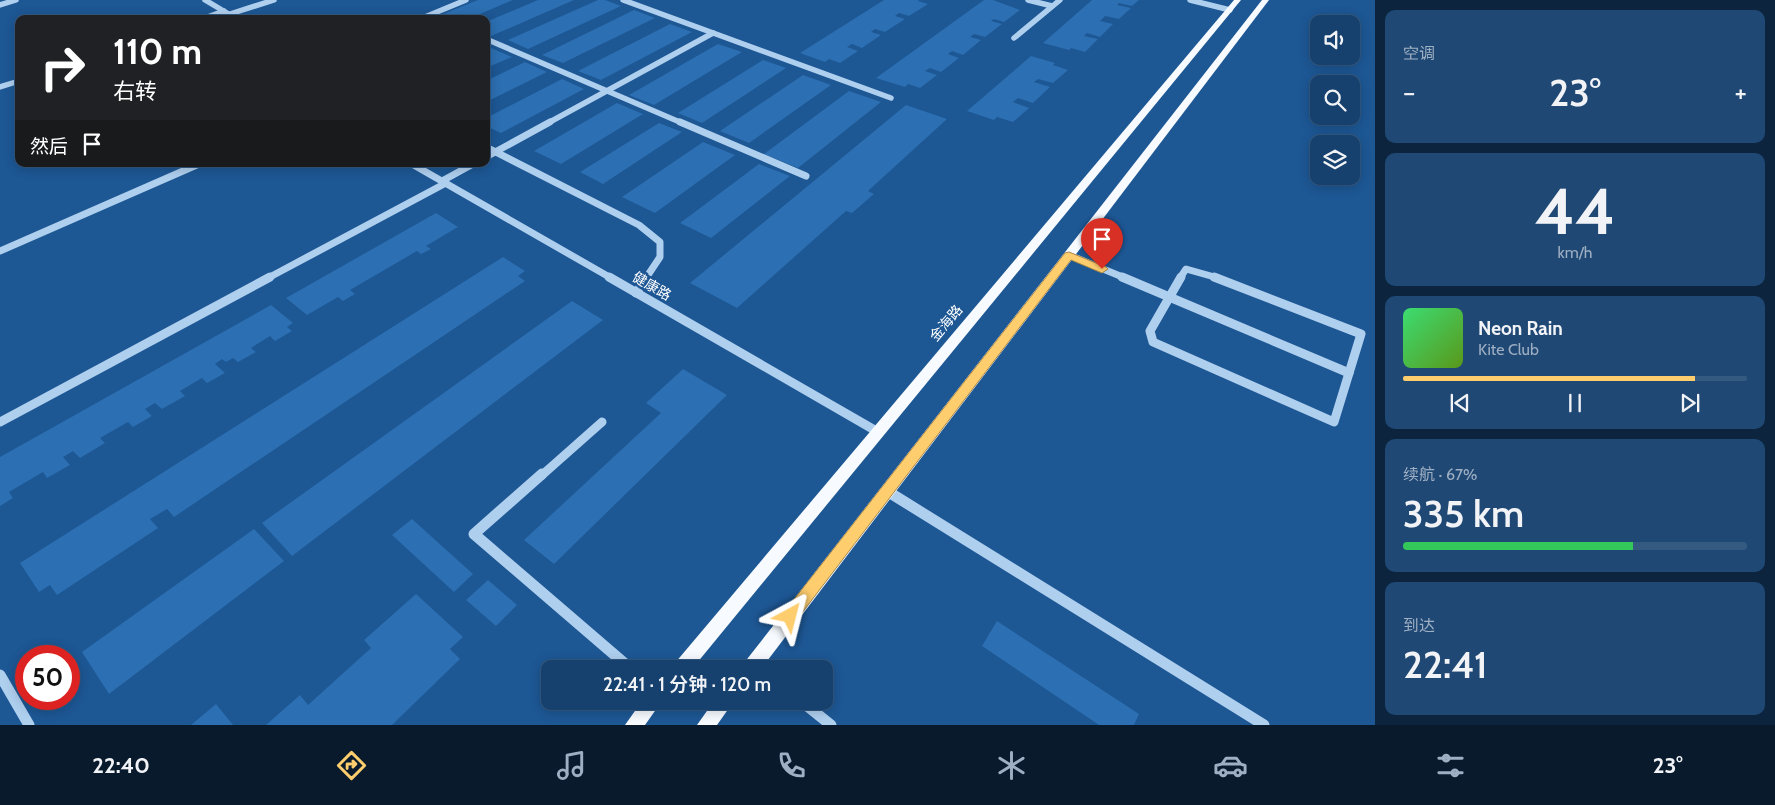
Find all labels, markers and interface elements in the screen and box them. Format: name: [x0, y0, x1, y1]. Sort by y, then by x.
map controls: [1310, 15, 1360, 185]
button: sound: [1310, 15, 1360, 65]
text: 110 m: [113, 30, 202, 73]
icon: right: [30, 35, 95, 100]
text: 空调: [1403, 44, 1435, 63]
text: 23°: [1549, 69, 1601, 116]
button: search: [1310, 75, 1360, 125]
text: −: [1403, 75, 1415, 109]
text: +: [1735, 75, 1747, 109]
text: 右转: [113, 78, 157, 105]
icon: arrive: [78, 130, 106, 158]
text: 然后: [30, 135, 68, 158]
button: layers: [1310, 135, 1360, 185]
text: 44: [1535, 171, 1615, 250]
pin: [1081, 218, 1123, 269]
icon: arrive: [1088, 225, 1116, 253]
text: km/h: [1557, 243, 1593, 262]
street label: 健康路: [629, 268, 675, 304]
street label: 金海路: [926, 301, 966, 345]
text: Neon Rain: [1478, 317, 1563, 340]
text: Kite Club: [1478, 340, 1539, 359]
icon: previous: [1446, 389, 1474, 417]
icon: pause: [1561, 389, 1589, 417]
icon: next: [1676, 389, 1704, 417]
text: 续航 · 67%: [1403, 465, 1477, 484]
text: 335 km: [1403, 490, 1524, 537]
position arrow: [763, 589, 815, 641]
text: 到达: [1403, 616, 1435, 635]
text: 22:41: [1403, 641, 1488, 688]
speed limit sign: 50: [15, 645, 80, 710]
text: 22:41 · 1 分钟 · 120 m: [603, 673, 771, 696]
icon: directions: [334, 748, 369, 783]
icon: music: [554, 748, 589, 783]
icon: phone: [774, 748, 809, 783]
icon: climate: [994, 748, 1029, 783]
icon: car: [1213, 748, 1248, 783]
icon: filters: [1433, 748, 1468, 783]
text: 22:40: [92, 752, 150, 779]
text: 23°: [1653, 752, 1683, 779]

